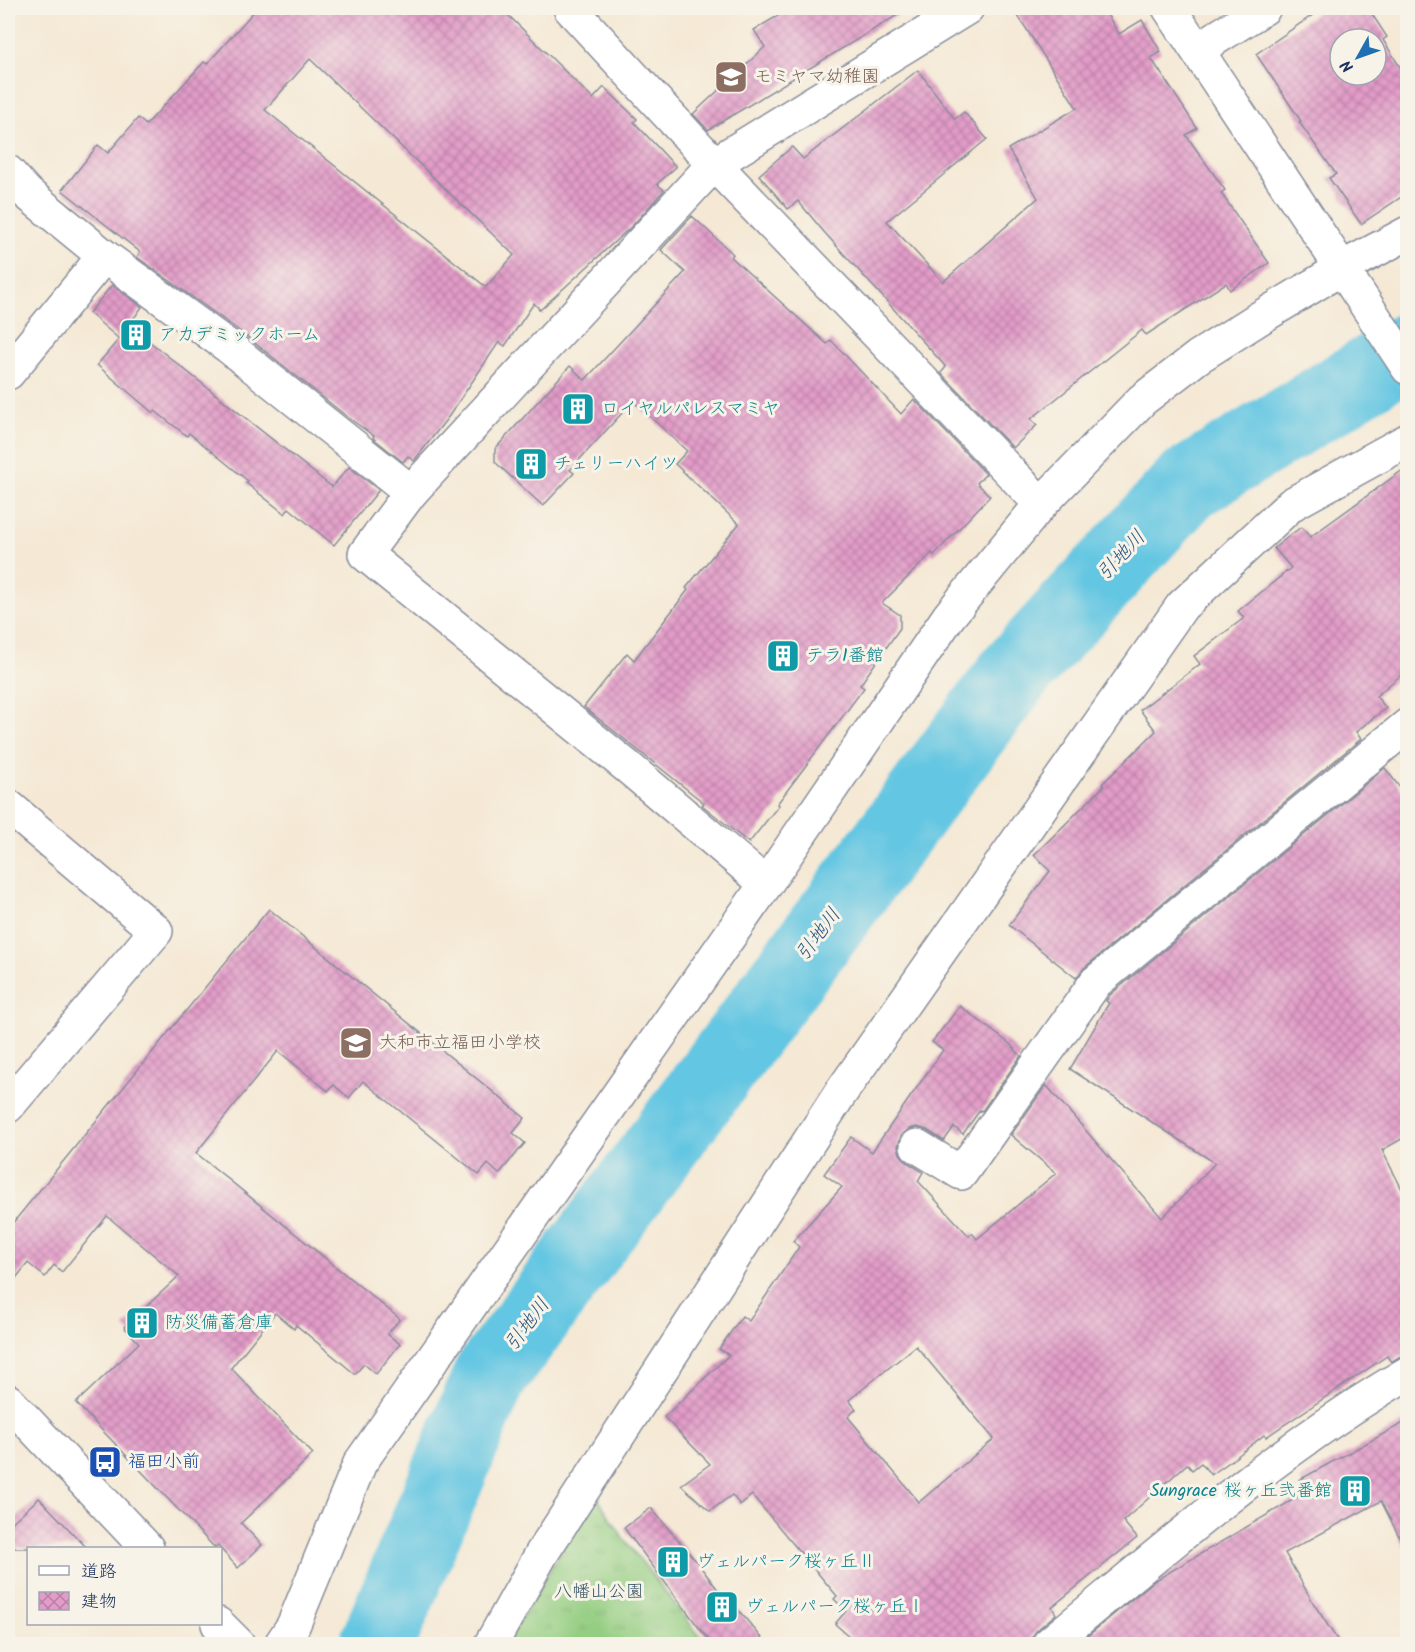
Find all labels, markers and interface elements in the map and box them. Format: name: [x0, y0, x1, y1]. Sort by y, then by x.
north arrow: [1328, 27, 1388, 87]
text: N: [1335, 54, 1360, 78]
school or university icon: モミヤマ幼稚園: [713, 59, 749, 95]
place label: モミヤマ幼稚園: [754, 63, 880, 92]
building icon: アカデミックホーム: [118, 317, 154, 353]
place label: アカデミックホーム: [159, 321, 320, 350]
building icon: ロイヤルパレスマミヤ: [560, 391, 596, 427]
place label: ロイヤルパレスマミヤ: [601, 395, 780, 424]
building icon: チェリーハイツ: [513, 446, 549, 482]
place label: チェリーハイツ: [554, 450, 678, 479]
water label: 引地川: [1090, 523, 1154, 589]
building icon: テラ1番館: [765, 638, 801, 674]
place label: テラ1番館: [806, 642, 884, 671]
water label: 引地川: [788, 901, 850, 969]
school or university icon: 大和市立福田小学校: [338, 1025, 374, 1061]
place label: 大和市立福田小学校: [379, 1029, 541, 1058]
water label: 引地川: [497, 1291, 559, 1359]
building icon: 防災備蓄倉庫: [124, 1305, 160, 1341]
place label: 防災備蓄倉庫: [165, 1309, 273, 1338]
bus stop icon: 福田小前: [87, 1444, 123, 1480]
place label: 福田小前: [128, 1448, 200, 1477]
building icon: Sungrace 桜ヶ丘弐番館: [1337, 1473, 1373, 1509]
place label: Sungrace 桜ヶ丘弐番館: [1150, 1477, 1332, 1506]
building icon: ヴェルパーク桜ヶ丘Ⅱ: [655, 1544, 691, 1580]
legend: [27, 1547, 222, 1625]
place label: ヴェルパーク桜ヶ丘Ⅱ: [696, 1548, 876, 1577]
text: 道路: [81, 1558, 117, 1587]
park label: 八幡山公園: [554, 1578, 644, 1607]
text: 建物: [81, 1588, 117, 1617]
building icon: ヴェルパーク桜ヶ丘Ⅰ: [704, 1589, 740, 1625]
place label: ヴェルパーク桜ヶ丘Ⅰ: [745, 1593, 925, 1622]

